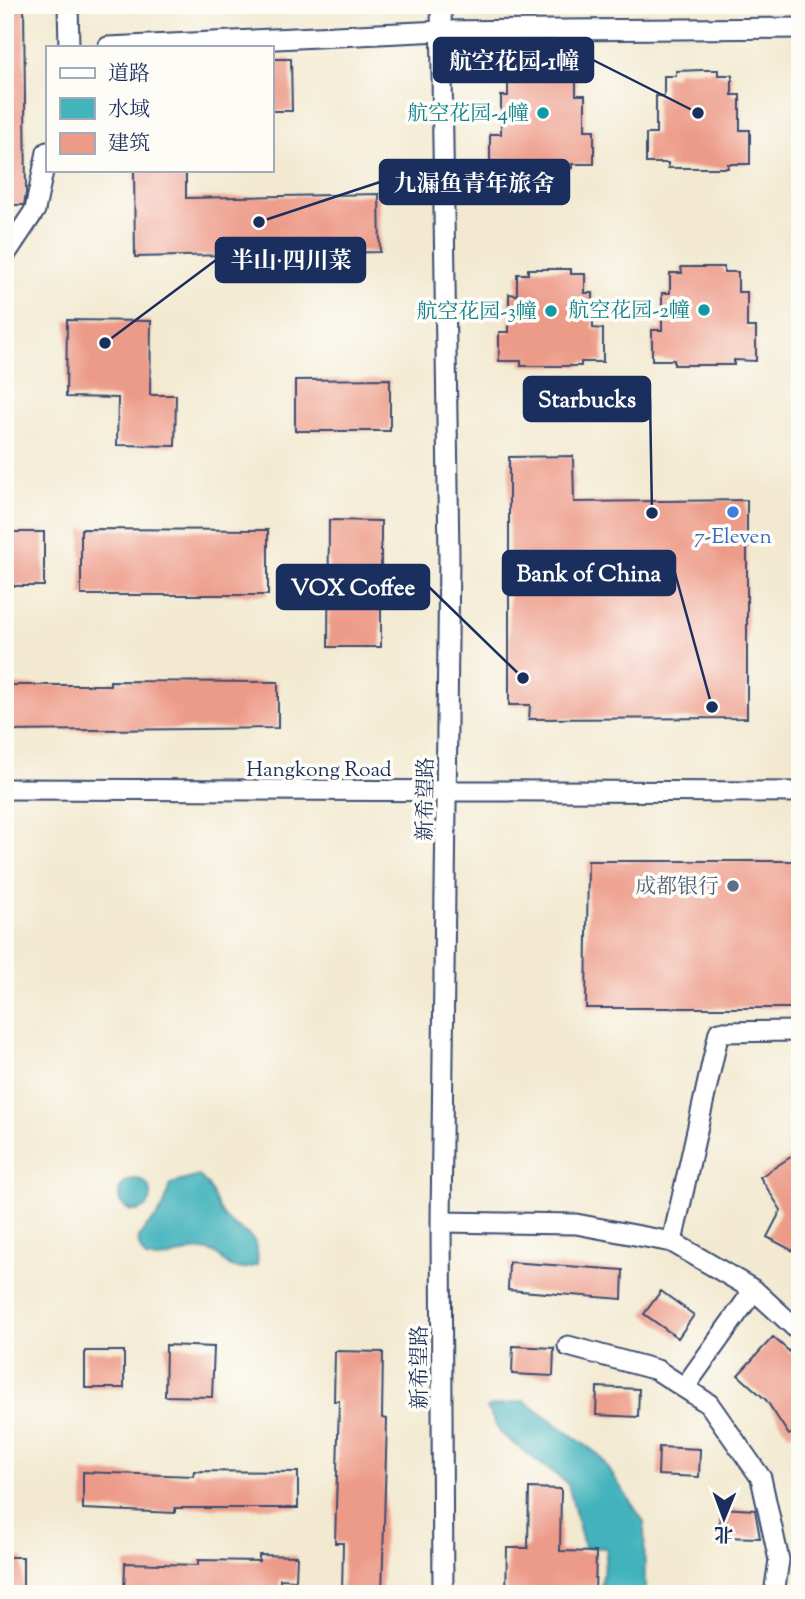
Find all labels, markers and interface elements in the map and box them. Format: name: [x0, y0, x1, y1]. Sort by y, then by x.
callout: 航空花园-1幢: [434, 38, 593, 82]
legend: [46, 46, 273, 172]
text: 航空花园-1幢: [449, 47, 579, 80]
text: 道路: [108, 60, 150, 90]
text: 水域: [108, 96, 150, 126]
place label: 航空花园-4幢: [407, 100, 529, 130]
marker: 航空花园-4幢: [535, 105, 551, 121]
text: 建筑: [108, 130, 150, 160]
callout: 九漏鱼青年旅舍: [380, 160, 569, 204]
text: 九漏鱼青年旅舍: [394, 169, 555, 202]
callout: 半山·四川菜: [216, 238, 365, 282]
text: 半山·四川菜: [231, 246, 351, 279]
place label: 航空花园-2幢: [568, 297, 690, 327]
place label: 航空花园-3幢: [416, 298, 537, 328]
marker: 航空花园-2幢: [696, 302, 712, 318]
marker: 航空花园-3幢: [543, 303, 559, 319]
callout: Starbucks: [524, 377, 650, 421]
text: Starbucks: [538, 385, 636, 418]
marker: 7-Eleven: [725, 504, 741, 520]
place label: 7-Eleven: [694, 523, 772, 553]
callout: Bank of China: [503, 551, 675, 595]
text: Bank of China: [517, 559, 662, 592]
callout: VOX Coffee: [277, 565, 429, 609]
text: VOX Coffee: [291, 573, 416, 606]
street label: Hangkong Road: [246, 756, 392, 786]
street label: 新希望路: [411, 757, 443, 841]
place label: 成都银行: [635, 873, 719, 903]
marker: 成都银行: [725, 878, 741, 894]
street label: 新希望路: [406, 1325, 436, 1409]
north arrow: [690, 1484, 760, 1554]
text: 北: [714, 1519, 733, 1546]

